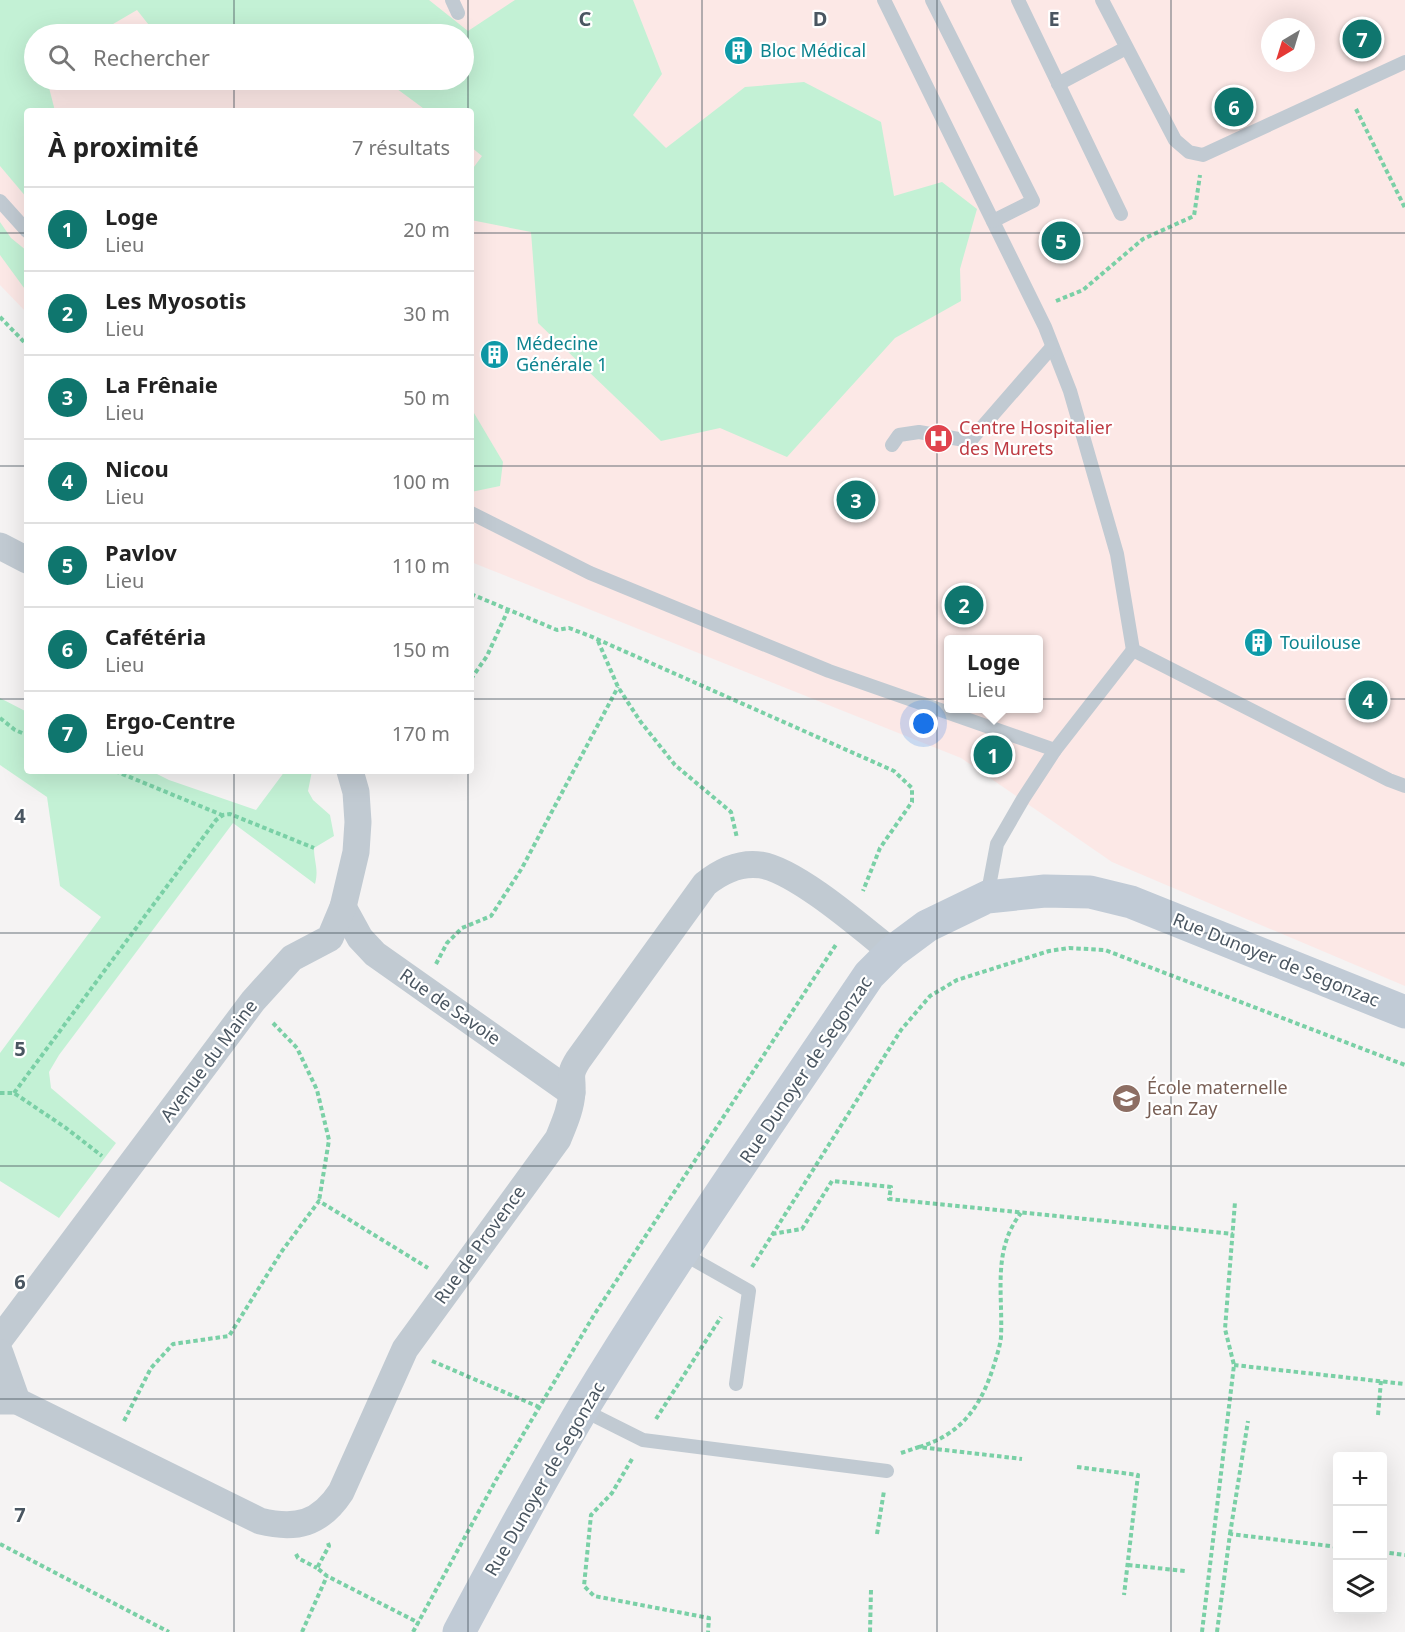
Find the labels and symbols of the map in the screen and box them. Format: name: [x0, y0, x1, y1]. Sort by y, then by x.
text: C: [579, 5, 592, 32]
text: D: [813, 5, 827, 32]
text: E: [1048, 5, 1060, 32]
pin: 7: [1342, 16, 1382, 62]
north arrow: [1261, 18, 1315, 72]
building icon: Bloc Médical: [723, 35, 755, 67]
place label: Bloc Médical: [760, 38, 866, 62]
pin: 6: [1214, 84, 1254, 130]
pin: 5: [1042, 218, 1080, 264]
place label: Médecine Générale 1: [516, 331, 607, 376]
building icon: Médecine Générale 1: [479, 338, 511, 370]
place label: Centre Hospitalier des Murets: [959, 415, 1113, 460]
hospital icon: Centre Hospitalier des Murets: [922, 422, 954, 454]
pin: 3: [836, 478, 876, 522]
pin: 2: [944, 582, 984, 628]
building icon: Touilouse: [1243, 627, 1275, 659]
place label: Touilouse: [1280, 630, 1361, 654]
pin: 4: [1348, 678, 1388, 722]
your location: [909, 709, 938, 738]
pin: 1: [974, 732, 1012, 777]
text: 4: [14, 802, 26, 829]
street label: Rue Dunoyer de Segonzac: [1170, 907, 1384, 1012]
street label: Rue de Savoie: [395, 963, 506, 1050]
street label: Rue Dunoyer de Segonzac: [734, 971, 877, 1168]
street label: Avenue du Maine: [154, 994, 262, 1126]
text: 5: [14, 1035, 26, 1062]
place label: École maternelle Jean Zay: [1145, 1075, 1288, 1120]
school or university icon: École maternelle Jean Zay: [1110, 1082, 1142, 1114]
street label: Rue de Provence: [428, 1180, 530, 1308]
text: 6: [14, 1268, 26, 1295]
street label: Rue Dunoyer de Segonzac: [479, 1377, 610, 1580]
text: 7: [14, 1501, 26, 1528]

